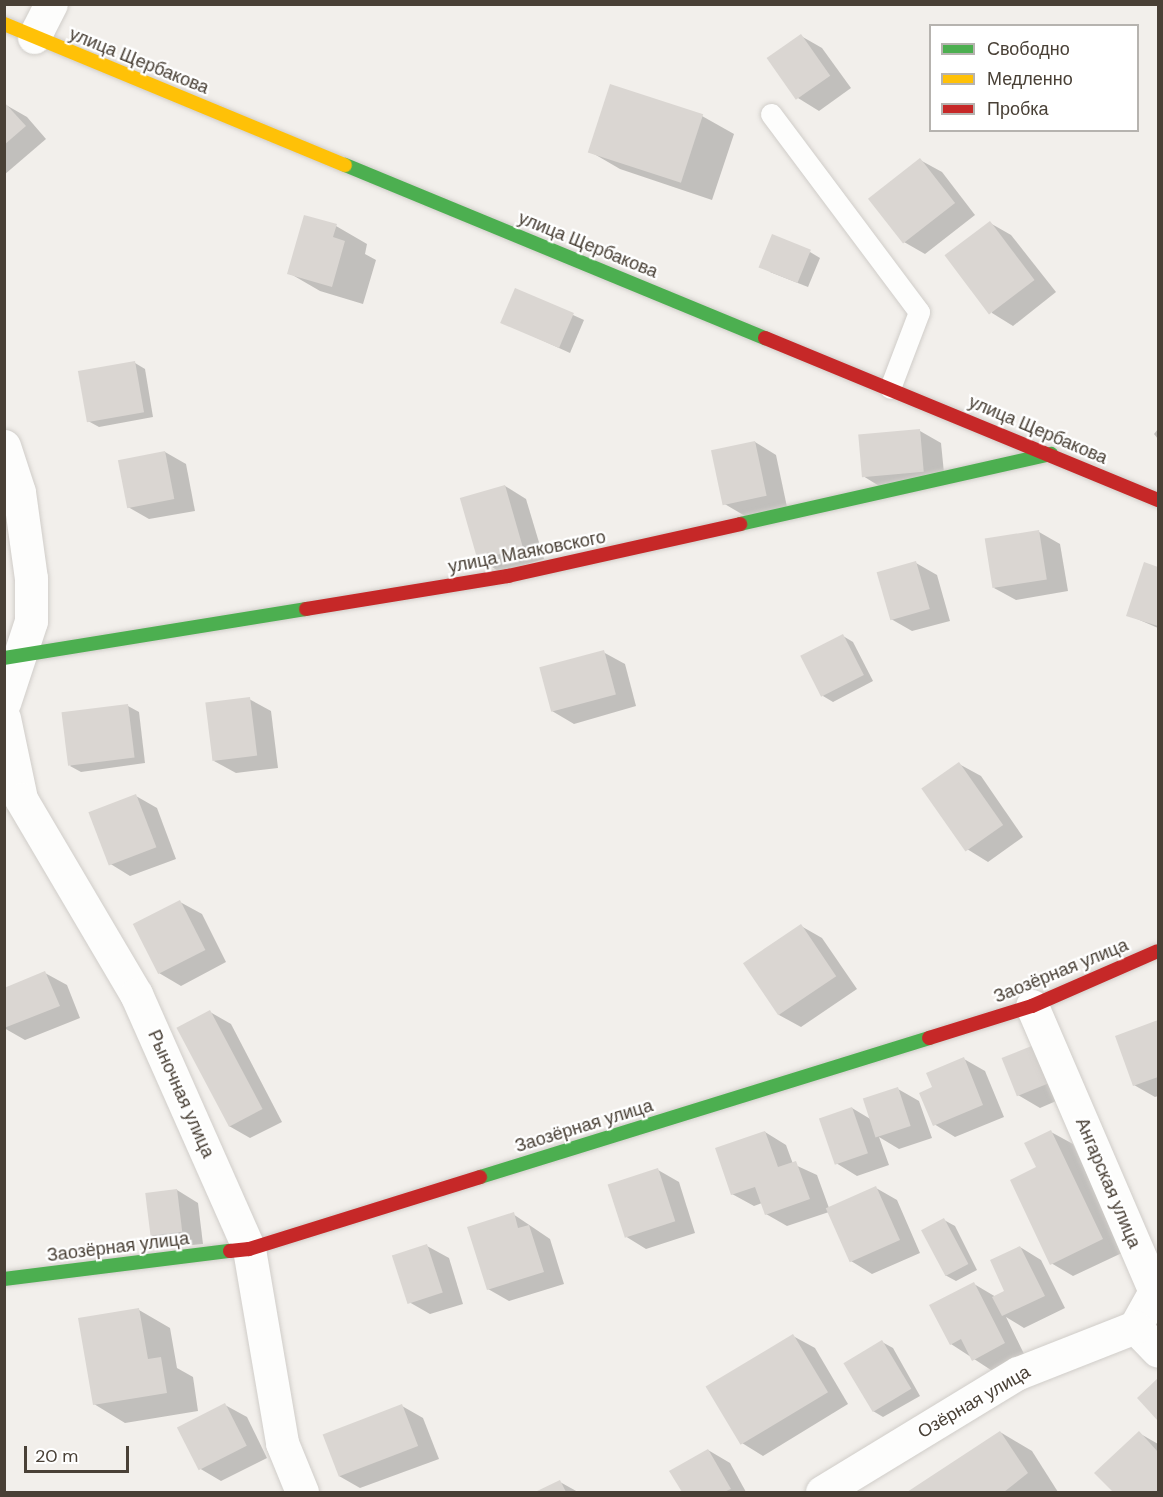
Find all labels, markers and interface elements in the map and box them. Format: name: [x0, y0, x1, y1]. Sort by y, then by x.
street label: улица Щербакова: [66, 23, 212, 99]
legend: [929, 24, 1139, 132]
text: Свободно: [987, 37, 1070, 61]
text: Медленно: [987, 67, 1073, 91]
text: Пробка: [987, 97, 1049, 121]
street label: улица Щербакова: [515, 207, 661, 283]
street label: улица Щербакова: [965, 391, 1111, 469]
street label: улица Маяковского: [446, 526, 608, 578]
street label: Заозёрная улица: [991, 934, 1131, 1008]
street label: Рыночная улица: [143, 1027, 219, 1161]
street label: Заозёрная улица: [512, 1095, 656, 1157]
street label: Ангарская улица: [1071, 1115, 1145, 1251]
street label: Заозёрная улица: [46, 1228, 190, 1266]
street label: Озёрная улица: [914, 1361, 1034, 1443]
scale bar: [27, 1434, 132, 1472]
text: 20 m: [35, 1444, 78, 1468]

